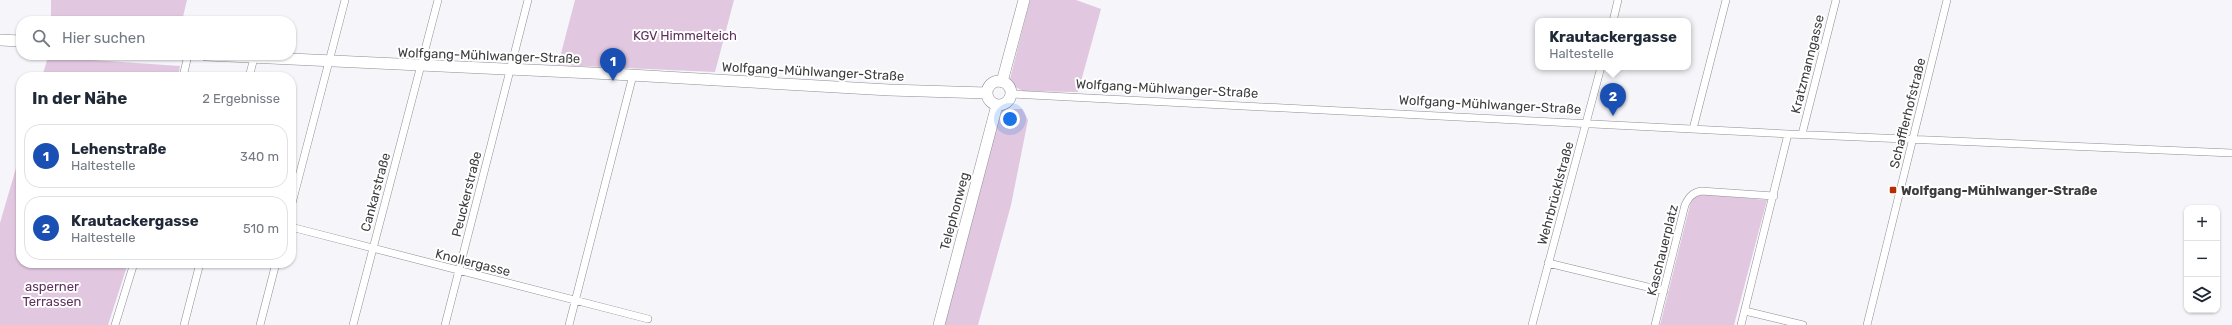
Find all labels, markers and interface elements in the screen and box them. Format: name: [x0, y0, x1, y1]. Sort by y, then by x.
street label: Kratzmanngasse: [1788, 13, 1828, 115]
search box: [16, 16, 296, 60]
popup: [1535, 18, 1691, 70]
icon: search: [30, 27, 52, 49]
park label: KGV Himmelteich: [633, 28, 737, 43]
text: Krautackergasse: [1549, 28, 1677, 46]
text: Hier suchen: [62, 29, 145, 47]
street label: Wolfgang-Mühlwanger-Straße: [397, 45, 580, 67]
text: Haltestelle: [1549, 46, 1614, 61]
pin: 1: [600, 48, 626, 81]
street label: Schafflerhofstraße: [1887, 56, 1928, 170]
street label: Wolfgang-Mühlwanger-Straße: [721, 59, 905, 85]
street label: Wolfgang-Mühlwanger-Straße: [1075, 76, 1259, 102]
pin: 2: [1600, 83, 1626, 116]
text: In der Nähe: [32, 88, 127, 108]
text: 2 Ergebnisse: [202, 91, 280, 106]
street label: Wolfgang-Mühlwanger-Straße: [1398, 92, 1582, 118]
your location: [1000, 109, 1020, 129]
text: Lehenstraße: [71, 140, 166, 158]
street label: Wehrbrücklstraße: [1534, 140, 1577, 246]
text: 1: [43, 149, 49, 164]
text: 340 m: [240, 149, 279, 164]
street label: Peuckerstraße: [449, 150, 484, 239]
street label: Cankarstraße: [358, 151, 393, 233]
text: Haltestelle: [71, 158, 136, 173]
street label: Telephonweg: [937, 170, 973, 252]
place label: Wolfgang-Mühlwanger-Straße: [1901, 183, 2098, 198]
marker: Wolfgang-Mühlwanger-Straße: [1888, 185, 1898, 195]
street label: Kaschauerplatz: [1644, 203, 1681, 297]
map controls: [2184, 205, 2220, 313]
button: +: [2184, 205, 2220, 241]
text: Krautackergasse: [71, 212, 199, 230]
text: 2: [42, 221, 50, 236]
text: 510 m: [243, 221, 279, 236]
text: Haltestelle: [71, 230, 136, 245]
button: −: [2184, 241, 2220, 277]
street label: Knollergasse: [433, 246, 512, 280]
button: layers: [2184, 277, 2220, 313]
park label: asperner Terrassen: [23, 279, 81, 309]

